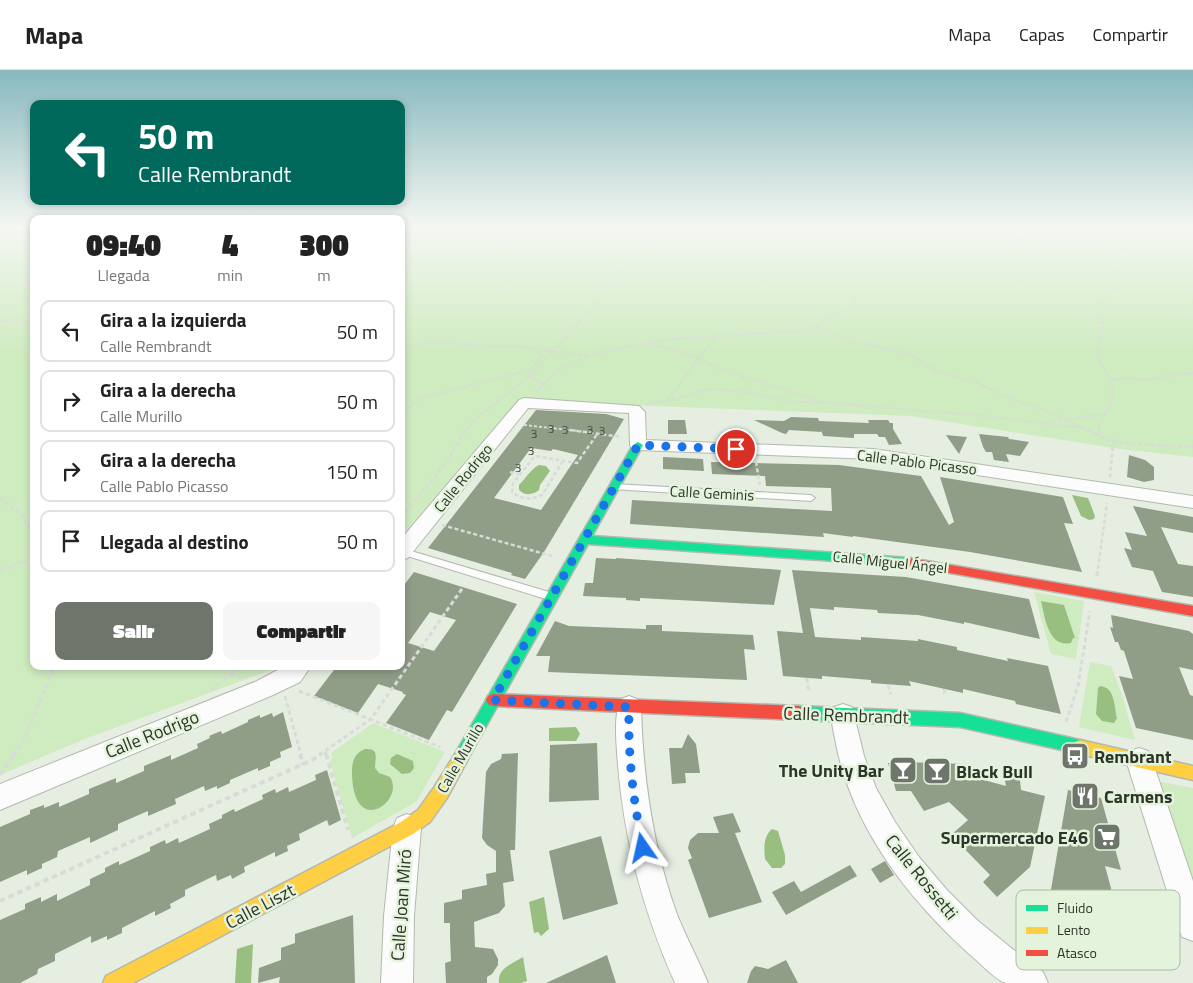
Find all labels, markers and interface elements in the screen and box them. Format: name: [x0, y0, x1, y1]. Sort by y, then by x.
text: Mapa: [25, 17, 83, 53]
text: Mapa: [948, 21, 991, 48]
text: Capas: [1019, 21, 1065, 48]
text: Compartir: [1093, 21, 1168, 48]
text: 50 m: [138, 109, 214, 163]
icon: left: [55, 120, 120, 185]
text: Calle Rembrandt: [138, 157, 291, 191]
text: 09:40: [86, 222, 161, 268]
text: 4: [222, 222, 238, 268]
text: 300: [299, 222, 349, 268]
text: Llegada: [98, 263, 150, 287]
text: min: [217, 263, 243, 287]
text: m: [317, 263, 331, 287]
text: Gira a la izquierda: [100, 305, 247, 334]
icon: left: [57, 317, 85, 345]
text: 50 m: [337, 317, 378, 346]
text: Calle Rembrandt: [100, 334, 212, 358]
text: Gira a la derecha: [100, 375, 236, 404]
icon: right: [57, 387, 85, 415]
text: 50 m: [337, 387, 378, 416]
text: Calle Murillo: [100, 404, 183, 428]
house number: 3: [548, 419, 554, 438]
house number: 3: [562, 420, 568, 439]
house number: 3: [587, 420, 593, 439]
house number: 3: [599, 421, 605, 440]
house number: 3: [531, 424, 537, 443]
pin: [715, 428, 757, 470]
icon: arrive: [722, 435, 750, 463]
street label: Calle Rodrigo: [428, 439, 498, 517]
house number: 3: [528, 441, 534, 460]
street label: Calle Pablo Picasso: [856, 443, 978, 481]
text: Gira a la derecha: [100, 445, 236, 474]
icon: right: [57, 457, 85, 485]
text: 150 m: [326, 457, 378, 486]
house number: 3: [515, 458, 521, 477]
text: Calle Pablo Picasso: [100, 474, 229, 498]
street label: Calle Geminis: [669, 479, 755, 507]
icon: arrive: [57, 527, 85, 555]
text: Llegada al destino: [100, 527, 249, 556]
text: 50 m: [337, 527, 378, 556]
street label: Calle Miguel Ángel: [832, 545, 948, 579]
button: Salir: [55, 602, 213, 660]
button: Compartir: [223, 602, 380, 660]
street label: Calle Rembrandt: [783, 699, 910, 731]
street label: Calle Rodrigo: [101, 703, 203, 765]
street label: Calle Murillo: [431, 719, 489, 797]
bus stop icon: Rembrant: [1060, 741, 1090, 771]
place label: Rembrant: [1094, 743, 1172, 770]
bar icon: The Unity Bar: [888, 755, 918, 785]
bar icon: Black Bull: [922, 756, 952, 786]
place label: The Unity Bar: [779, 757, 884, 784]
place label: Black Bull: [956, 758, 1033, 785]
restaurant icon: Carmens: [1070, 781, 1100, 811]
place label: Carmens: [1104, 783, 1172, 810]
position arrow: [616, 821, 668, 873]
supermarket icon: Supermercado E46: [1092, 822, 1122, 852]
place label: Supermercado E46: [941, 824, 1088, 851]
street label: Calle Rossetti: [879, 828, 965, 926]
street label: Calle Joan Miró: [384, 848, 418, 962]
street label: Calle Liszt: [220, 876, 300, 936]
legend: [1016, 890, 1180, 970]
text: Fluido: [1057, 897, 1093, 918]
text: Lento: [1057, 919, 1091, 940]
text: Atasco: [1057, 942, 1097, 963]

